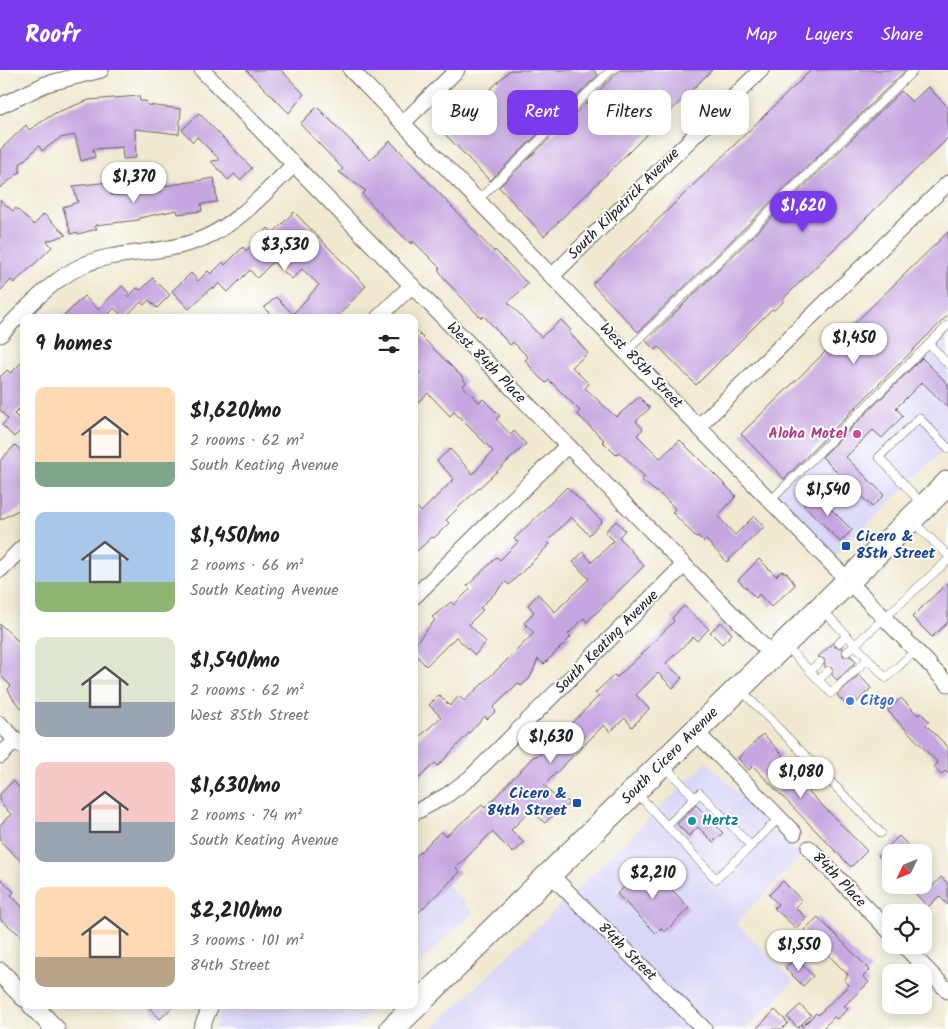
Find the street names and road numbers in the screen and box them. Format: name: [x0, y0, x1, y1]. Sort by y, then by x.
street label: South Kilpatrick Avenue: [562, 142, 686, 266]
street label: West 84th Place: [441, 316, 532, 410]
street label: West 85th Street: [594, 317, 689, 415]
street label: South Keating Avenue: [549, 584, 665, 700]
street label: South Cicero Avenue: [616, 701, 725, 810]
street label: 84th Place: [806, 847, 872, 913]
street label: 84th Street: [592, 917, 662, 987]

